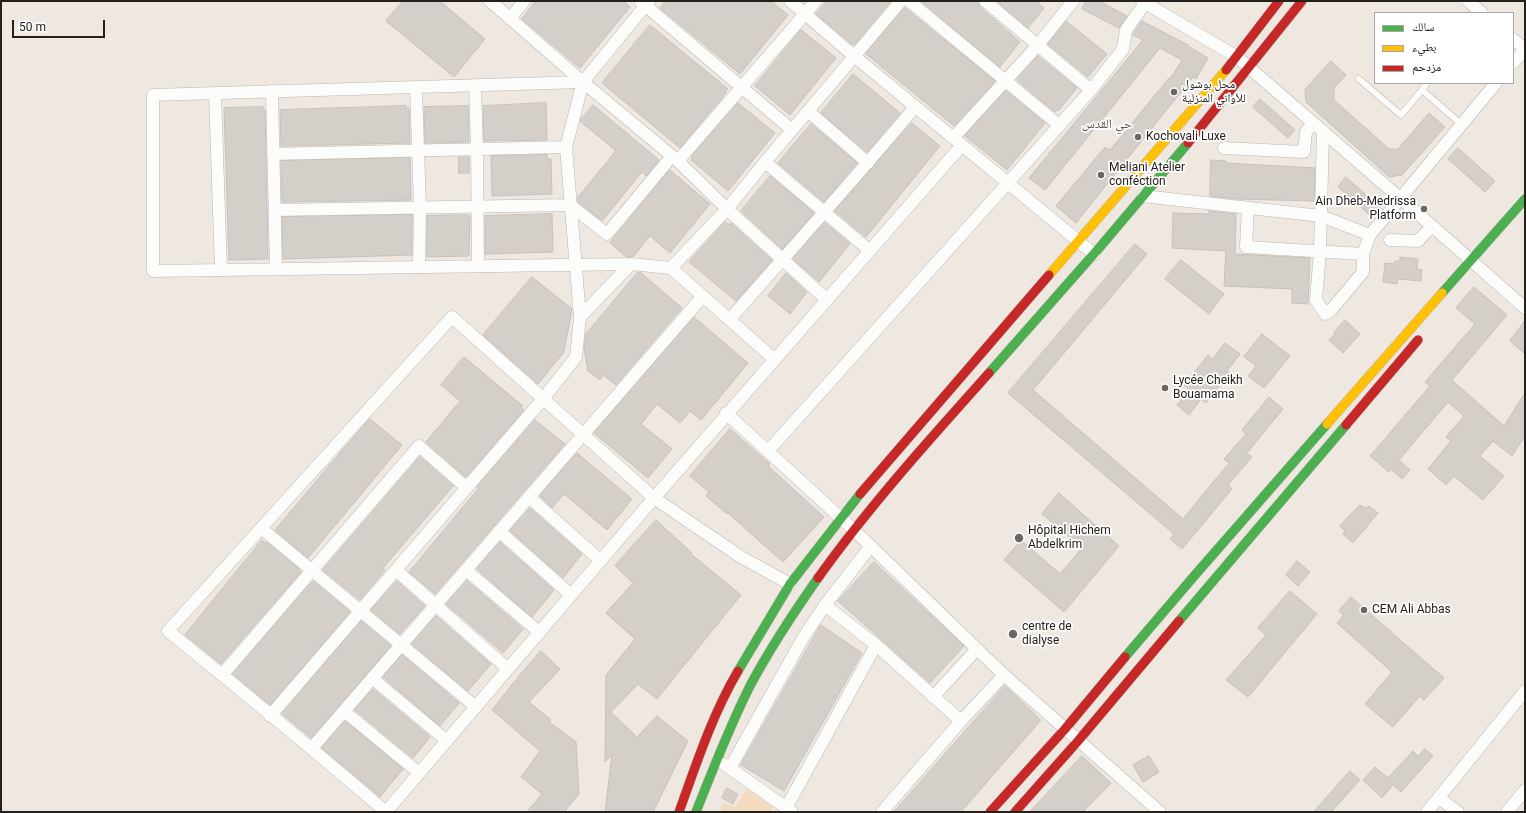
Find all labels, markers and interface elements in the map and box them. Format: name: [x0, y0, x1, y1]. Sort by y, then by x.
scale bar: [14, 12, 107, 38]
legend: [1374, 12, 1514, 84]
text: 50 m: [19, 20, 46, 34]
text: سالك: [1412, 20, 1434, 34]
text: بطيء: [1412, 40, 1436, 54]
text: مزدحم: [1412, 60, 1441, 74]
place label: محل بوشول للأواني المنزلية: [1182, 78, 1246, 106]
marker: محل بوشول للأواني المنزلية: [1169, 87, 1179, 97]
district label: حي القدس: [1082, 117, 1132, 133]
place label: Kochovali Luxe: [1146, 130, 1226, 144]
marker: Kochovali Luxe: [1133, 132, 1143, 142]
place label: Meliani Atelier conféction: [1109, 161, 1185, 189]
marker: Meliani Atelier conféction: [1096, 170, 1106, 180]
place label: Ain Dheb-Medrissa Platform: [1315, 195, 1416, 223]
marker: Ain Dheb-Medrissa Platform: [1419, 204, 1429, 214]
place label: Lycée Cheikh Bouamama: [1173, 374, 1243, 402]
marker: Lycée Cheikh Bouamama: [1160, 383, 1170, 393]
place label: Hôpital Hichem Abdelkrim: [1028, 524, 1111, 552]
marker: Hôpital Hichem Abdelkrim: [1013, 532, 1025, 544]
place label: CEM Ali Abbas: [1372, 603, 1451, 617]
marker: CEM Ali Abbas: [1359, 605, 1369, 615]
place label: centre de dialyse: [1022, 620, 1072, 648]
marker: centre de dialyse: [1007, 628, 1019, 640]

